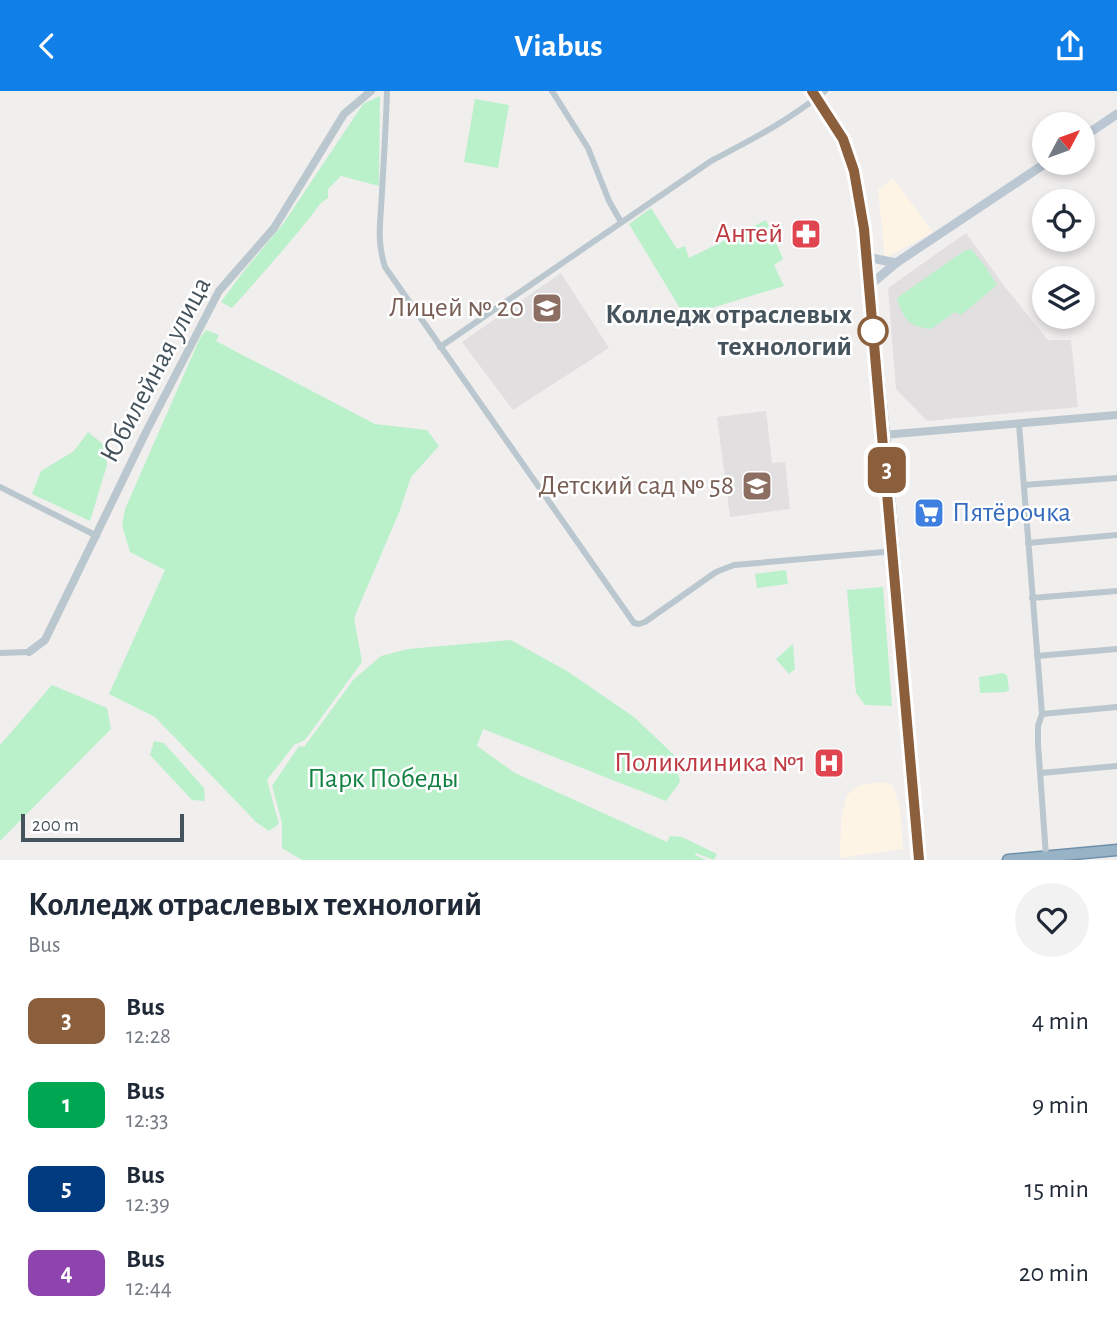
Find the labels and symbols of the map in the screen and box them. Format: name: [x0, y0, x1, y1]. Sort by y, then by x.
north arrow: [1032, 112, 1096, 175]
pharmacy icon: Антей: [789, 217, 823, 251]
place label: Антей: [715, 220, 783, 248]
street label: Юбилейная улица: [95, 273, 217, 467]
school or university icon: Лицей № 20: [530, 291, 564, 325]
place label: Лицей № 20: [389, 294, 524, 322]
place label: Колледж отраслевых технологий: [605, 301, 852, 361]
marker: Колледж отраслевых технологий: [858, 316, 888, 346]
line badge: 3: [864, 447, 910, 493]
school or university icon: Детский сад № 58: [740, 469, 774, 503]
place label: Детский сад № 58: [539, 472, 734, 500]
supermarket icon: Пятёрочка: [912, 496, 946, 530]
place label: Пятёрочка: [952, 499, 1071, 527]
hospital icon: Поликлиника №1: [812, 746, 846, 780]
place label: Поликлиника №1: [614, 749, 806, 777]
park label: Парк Победы: [307, 765, 459, 793]
scale bar: [21, 811, 184, 843]

